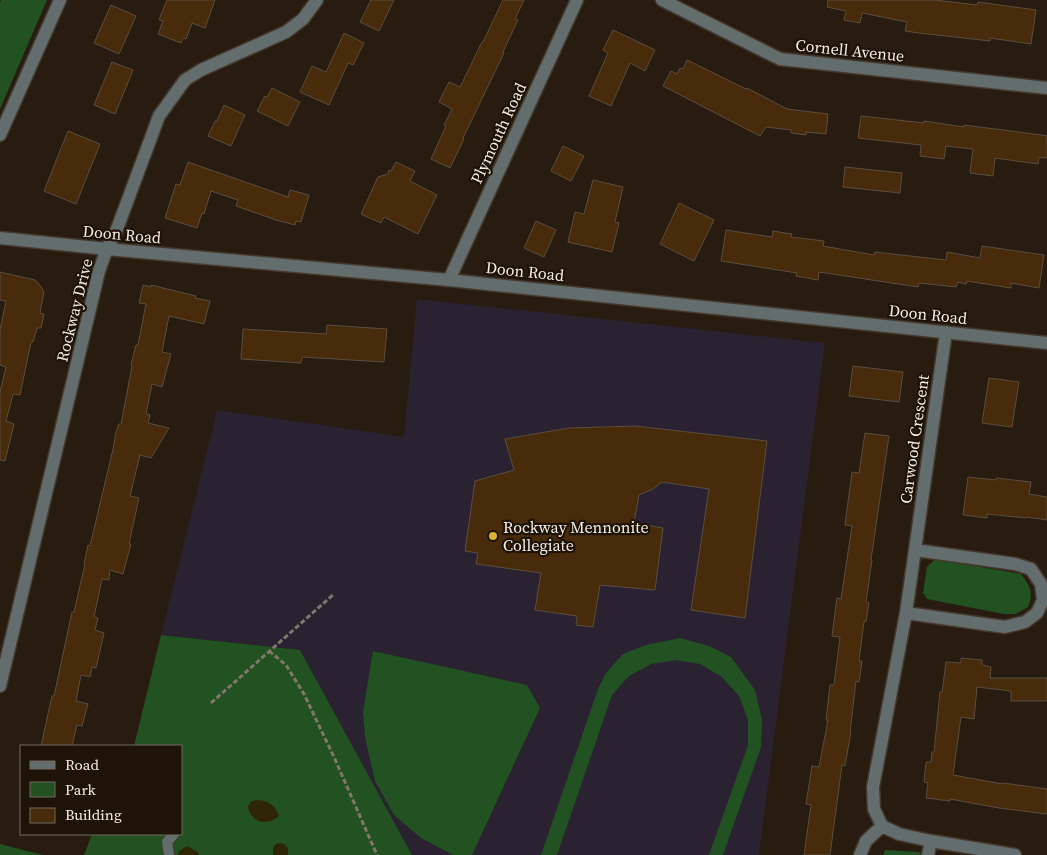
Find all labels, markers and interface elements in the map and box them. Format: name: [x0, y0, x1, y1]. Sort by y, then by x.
street label: Cornell Avenue: [795, 33, 905, 67]
street label: Plymouth Road: [465, 79, 531, 187]
street label: Doon Road: [82, 220, 162, 248]
street label: Rockway Drive: [51, 256, 97, 364]
street label: Doon Road: [485, 256, 565, 286]
street label: Doon Road: [888, 299, 968, 329]
street label: Carwood Crescent: [894, 372, 934, 505]
place label: Rockway Mennonite Collegiate: [503, 516, 649, 556]
marker: Rockway Mennonite Collegiate: [487, 530, 499, 542]
legend: [20, 745, 182, 835]
text: Road: [65, 754, 99, 775]
text: Park: [65, 779, 97, 800]
text: Building: [65, 804, 122, 825]

